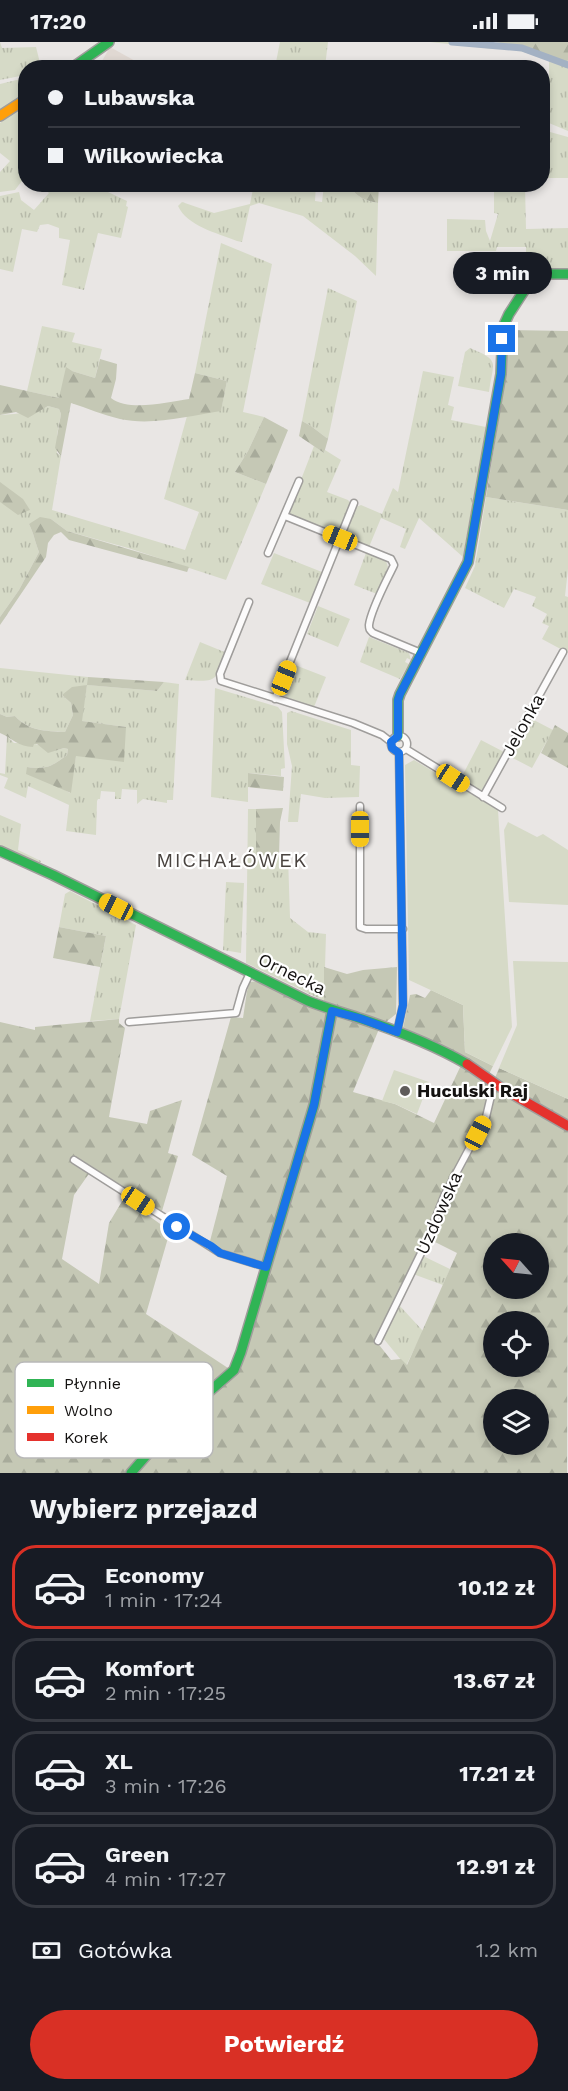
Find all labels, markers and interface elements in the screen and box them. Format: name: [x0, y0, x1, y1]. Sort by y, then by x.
text: 17:20: [30, 9, 86, 34]
text: Lubawska: [84, 85, 195, 110]
text: Wilkowiecka: [84, 143, 223, 168]
callout: 3 min: [452, 252, 552, 294]
text: 3 min: [475, 261, 530, 285]
route end: [488, 325, 515, 352]
car: [320, 523, 360, 553]
car: [269, 658, 299, 698]
street label: Jelonka: [497, 690, 548, 760]
car: [433, 761, 473, 795]
car: [351, 811, 369, 847]
district label: MICHAŁÓWEK: [156, 848, 308, 872]
car: [96, 891, 136, 923]
street label: Ornecka: [255, 948, 329, 999]
place label: Huculski Raj: [417, 1080, 528, 1101]
marker: Huculski Raj: [398, 1084, 412, 1098]
car: [462, 1113, 494, 1153]
street label: Uzdowska: [411, 1168, 466, 1257]
car: [118, 1183, 158, 1219]
route start: [163, 1213, 190, 1240]
north arrow: [483, 1233, 549, 1299]
map controls: [483, 1233, 549, 1455]
button: locate: [483, 1311, 549, 1377]
legend: [15, 1362, 213, 1458]
text: Płynnie: [64, 1374, 121, 1393]
button: layers: [483, 1389, 549, 1455]
text: Wolno: [64, 1401, 113, 1420]
text: Korek: [64, 1428, 108, 1447]
text: Wybierz przejazd: [30, 1493, 258, 1525]
icon: car: [33, 1560, 87, 1614]
text: Economy: [105, 1563, 204, 1588]
text: 10.12 zł: [458, 1575, 535, 1600]
text: 1 min · 17:24: [105, 1588, 222, 1612]
icon: car: [33, 1653, 87, 1707]
text: Komfort: [105, 1656, 194, 1681]
text: 13.67 zł: [454, 1668, 535, 1693]
text: 2 min · 17:25: [105, 1681, 226, 1705]
icon: car: [33, 1746, 87, 1800]
text: XL: [105, 1749, 133, 1774]
text: 17.21 zł: [459, 1761, 535, 1786]
text: 3 min · 17:26: [105, 1774, 227, 1798]
icon: car: [33, 1839, 87, 1893]
text: Green: [105, 1842, 169, 1867]
text: 12.91 zł: [457, 1854, 535, 1879]
text: 4 min · 17:27: [105, 1867, 226, 1891]
icon: cash: [30, 1934, 63, 1967]
text: Gotówka: [78, 1938, 172, 1963]
text: 1.2 km: [476, 1938, 538, 1962]
button: Potwierdź: [30, 2010, 538, 2079]

